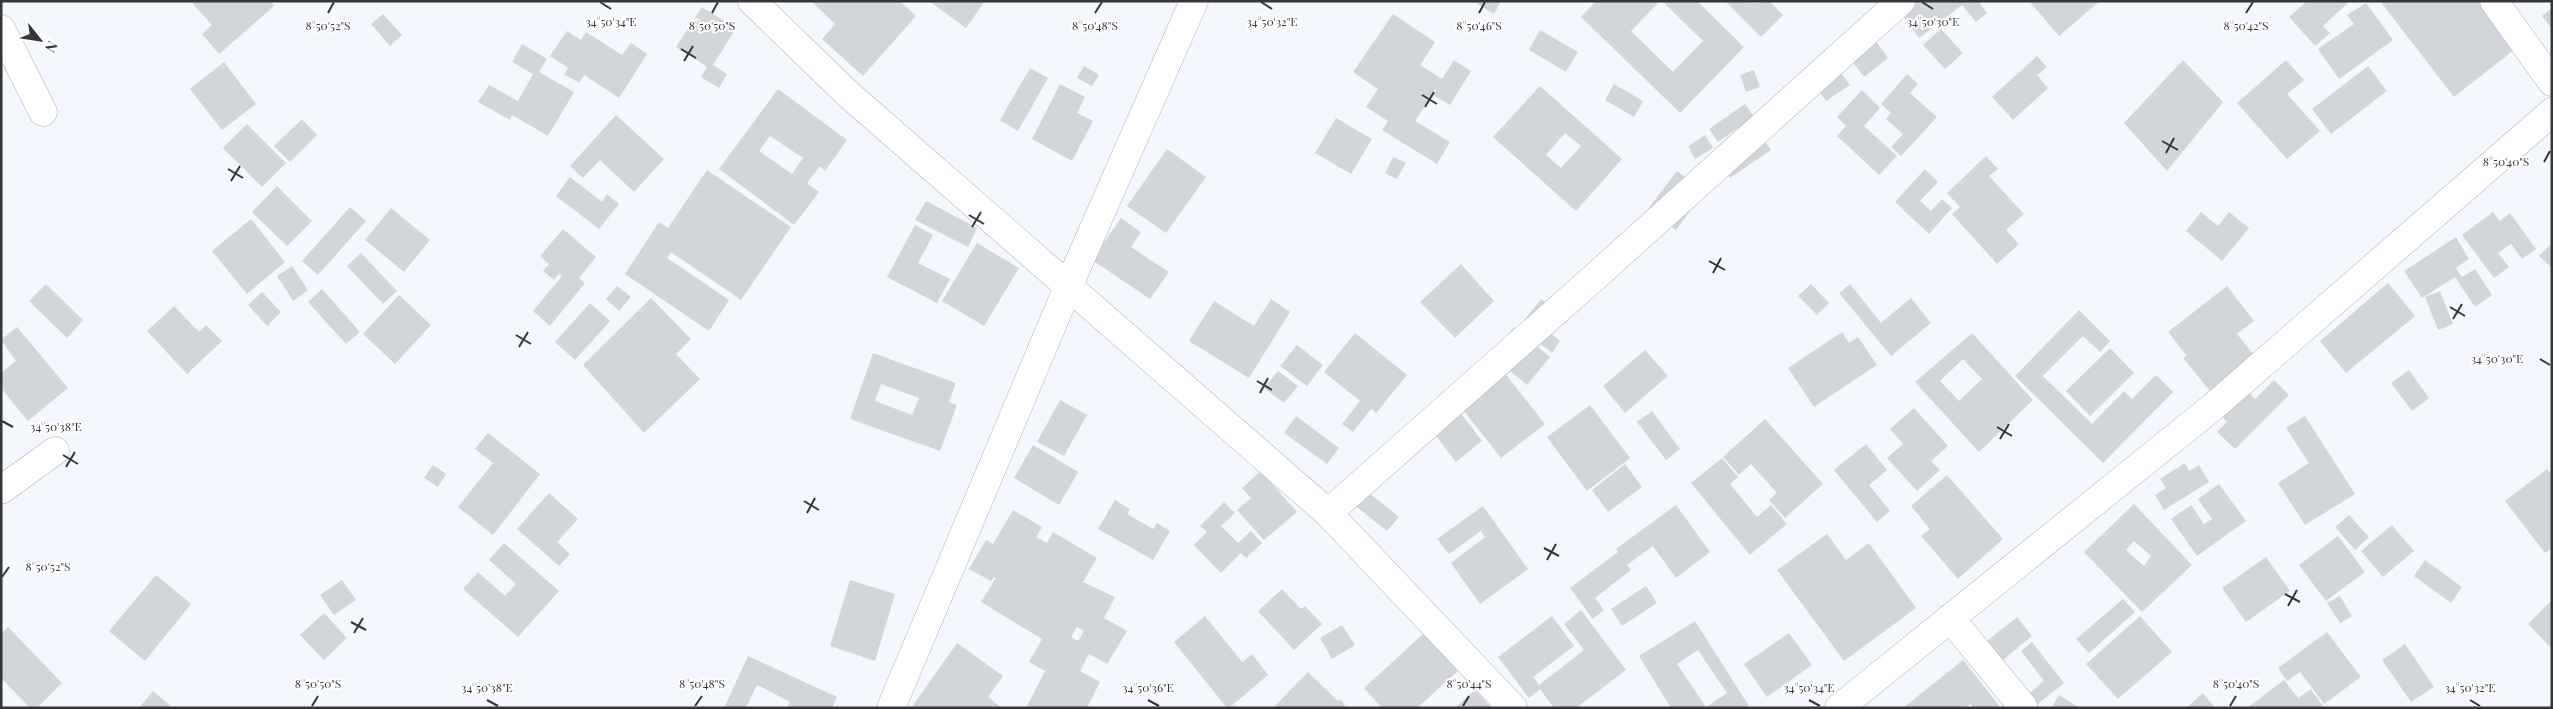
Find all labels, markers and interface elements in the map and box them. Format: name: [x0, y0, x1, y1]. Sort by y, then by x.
text: 34°50'34"E: [585, 13, 637, 29]
text: 34°50'32"E: [1246, 13, 1298, 29]
text: 34°50'30"E: [1907, 13, 1959, 29]
north arrow: [15, 15, 65, 65]
text: 8°50'52"S: [305, 17, 351, 33]
text: 8°50'50"S: [689, 17, 735, 33]
text: 8°50'48"S: [1072, 17, 1118, 33]
text: 8°50'46"S: [1456, 17, 1502, 33]
text: 8°50'42"S: [2223, 17, 2269, 33]
text: N: [41, 38, 62, 56]
text: 8°50'40"S: [2483, 153, 2529, 169]
text: 34°50'30"E: [2471, 350, 2523, 366]
text: 34°50'38"E: [30, 418, 82, 434]
text: 8°50'52"S: [25, 558, 71, 574]
text: 8°50'50"S: [295, 675, 341, 691]
text: 8°50'48"S: [679, 675, 725, 691]
text: 8°50'44"S: [1446, 675, 1492, 691]
text: 8°50'40"S: [2213, 675, 2259, 691]
text: 34°50'38"E: [461, 679, 513, 695]
text: 34°50'36"E: [1122, 679, 1174, 695]
text: 34°50'34"E: [1783, 679, 1835, 695]
text: 34°50'32"E: [2444, 679, 2496, 695]

